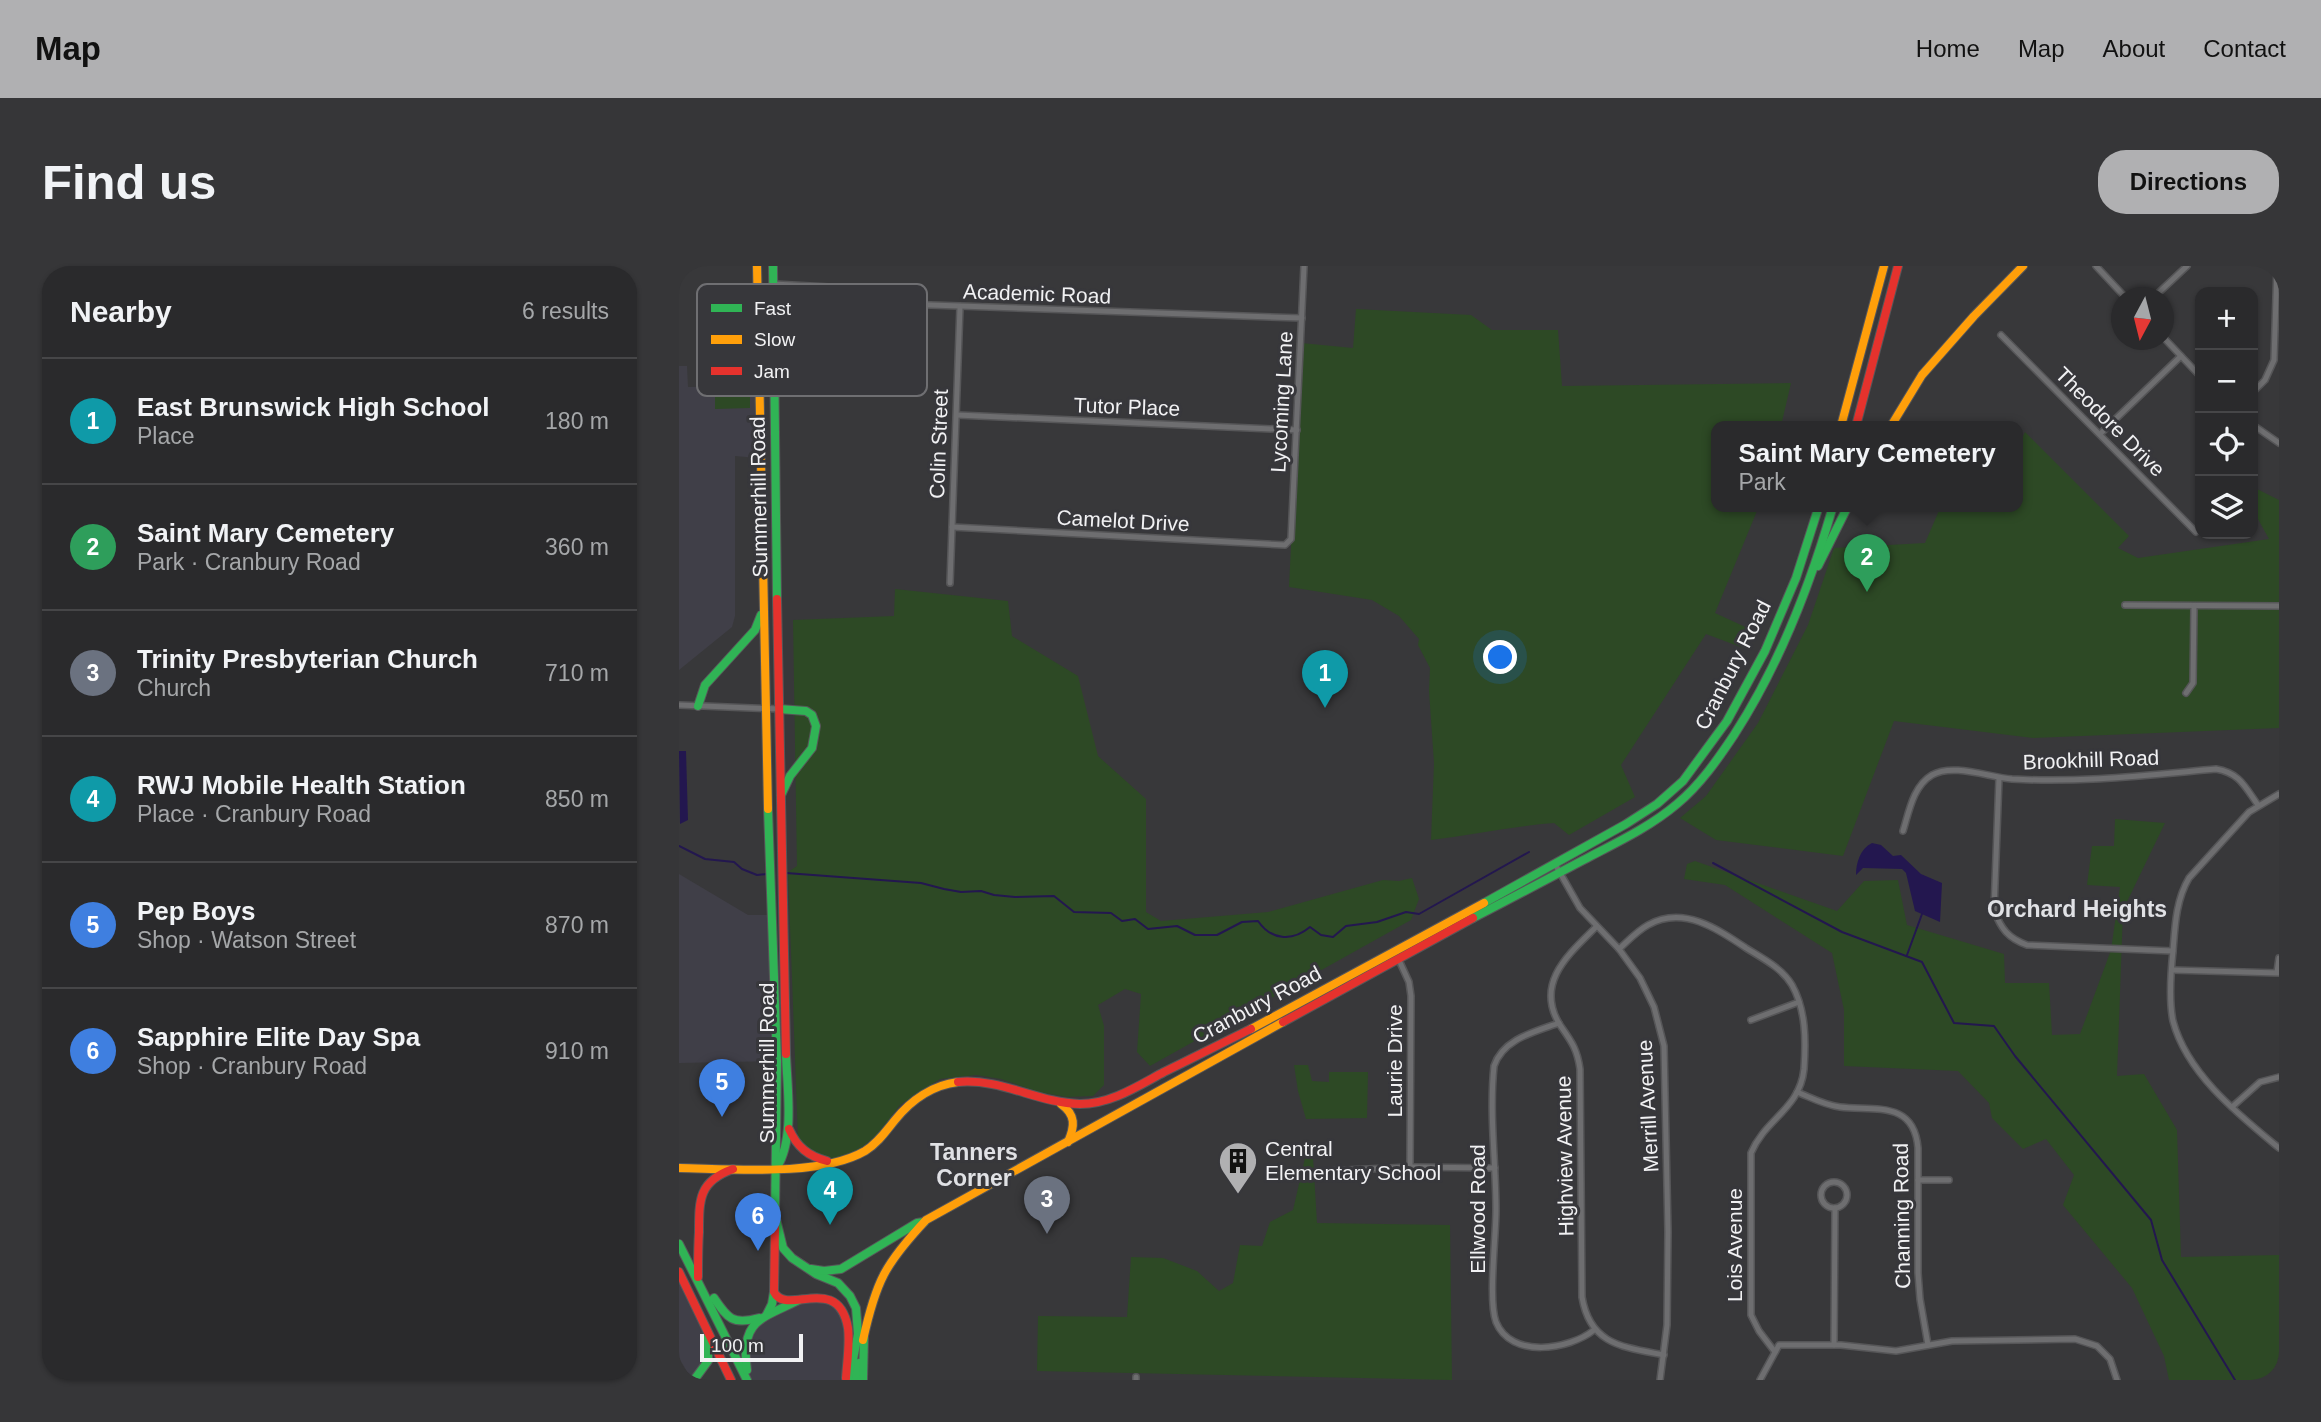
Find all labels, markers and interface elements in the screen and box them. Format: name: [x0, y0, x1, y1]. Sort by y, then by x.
text: Map: [35, 30, 101, 67]
text: Home: [1916, 35, 1980, 62]
text: Map: [2018, 35, 2065, 62]
text: About: [2103, 35, 2165, 62]
text: Contact: [2203, 35, 2286, 62]
button: Directions: [2098, 150, 2279, 214]
text: Find us: [42, 155, 216, 209]
street label: Academic Road: [963, 279, 1111, 308]
legend: [697, 284, 927, 396]
north arrow: [2111, 287, 2174, 350]
map controls: [2195, 287, 2258, 539]
button: +: [2195, 287, 2258, 350]
text: Nearby: [70, 295, 172, 328]
text: 6 results: [522, 298, 609, 324]
text: Fast: [754, 298, 792, 319]
text: Slow: [754, 329, 795, 350]
street label: Lycoming Lane: [1266, 331, 1297, 473]
button: −: [2195, 350, 2258, 413]
text: Jam: [754, 361, 790, 382]
street label: Theodore Drive: [2051, 362, 2170, 481]
street label: Colin Street: [925, 389, 952, 499]
text: East Brunswick High School: [137, 392, 490, 422]
street label: Tutor Place: [1073, 393, 1181, 420]
text: 1: [87, 408, 99, 434]
text: 180 m: [545, 408, 609, 434]
button: locate: [2195, 413, 2258, 476]
street label: Summerhill Road: [746, 416, 771, 578]
popup: [1711, 421, 2023, 512]
text: Place: [137, 423, 195, 449]
text: Saint Mary Cemetery: [1738, 438, 1996, 468]
text: Park: [1738, 469, 1786, 495]
button: layers: [2195, 476, 2258, 539]
street label: Camelot Drive: [1056, 506, 1190, 535]
text: Saint Mary Cemetery: [137, 518, 394, 548]
text: 2: [87, 534, 99, 560]
text: 360 m: [545, 534, 609, 560]
pin: 2: [1844, 534, 1890, 592]
text: Park · Cranbury Road: [137, 549, 361, 575]
street label: Cranbury Road: [1690, 596, 1775, 733]
your location: [1483, 640, 1517, 674]
text: Trinity Presbyterian Church: [137, 644, 478, 674]
pin: 1: [1302, 650, 1348, 708]
text: 3: [87, 660, 99, 686]
text: 710 m: [545, 660, 609, 686]
text: Church: [137, 675, 211, 701]
street label: Brookhill Road: [2022, 746, 2160, 773]
text: RWJ Mobile Health Station: [137, 770, 466, 800]
text: 4: [87, 786, 99, 812]
text: 850 m: [545, 786, 609, 812]
text: Place · Cranbury Road: [137, 801, 371, 827]
text: Pep Boys: [137, 896, 256, 926]
district label: Orchard Heights: [1987, 896, 2167, 922]
text: 5: [87, 912, 99, 938]
text: 870 m: [545, 912, 609, 938]
text: Shop · Watson Street: [137, 927, 356, 953]
street label: Cranbury Road: [1188, 961, 1325, 1048]
street label: Summerhill Road: [755, 982, 778, 1144]
street label: Laurie Drive: [1383, 1004, 1406, 1118]
text: Sapphire Elite Day Spa: [137, 1022, 420, 1052]
text: 6: [87, 1038, 99, 1064]
text: 910 m: [545, 1038, 609, 1064]
street label: Merrill Avenue: [1633, 1039, 1662, 1173]
text: Shop · Cranbury Road: [137, 1053, 367, 1079]
pin: 5: [699, 1059, 745, 1117]
street label: Highview Avenue: [1552, 1075, 1577, 1237]
place label: Central Elementary School: [1265, 1137, 1441, 1184]
district label: Tanners Corner: [930, 1139, 1018, 1191]
building icon: Central Elementary School: [1217, 1140, 1259, 1195]
street label: Channing Road: [1889, 1143, 1914, 1289]
street label: Ellwood Road: [1466, 1144, 1489, 1274]
pin: 4: [807, 1167, 853, 1225]
pin: 3: [1024, 1176, 1070, 1234]
street label: Lois Avenue: [1723, 1188, 1746, 1302]
pin: 6: [735, 1193, 781, 1251]
scale bar: [700, 1331, 803, 1363]
text: 100 m: [711, 1335, 764, 1356]

